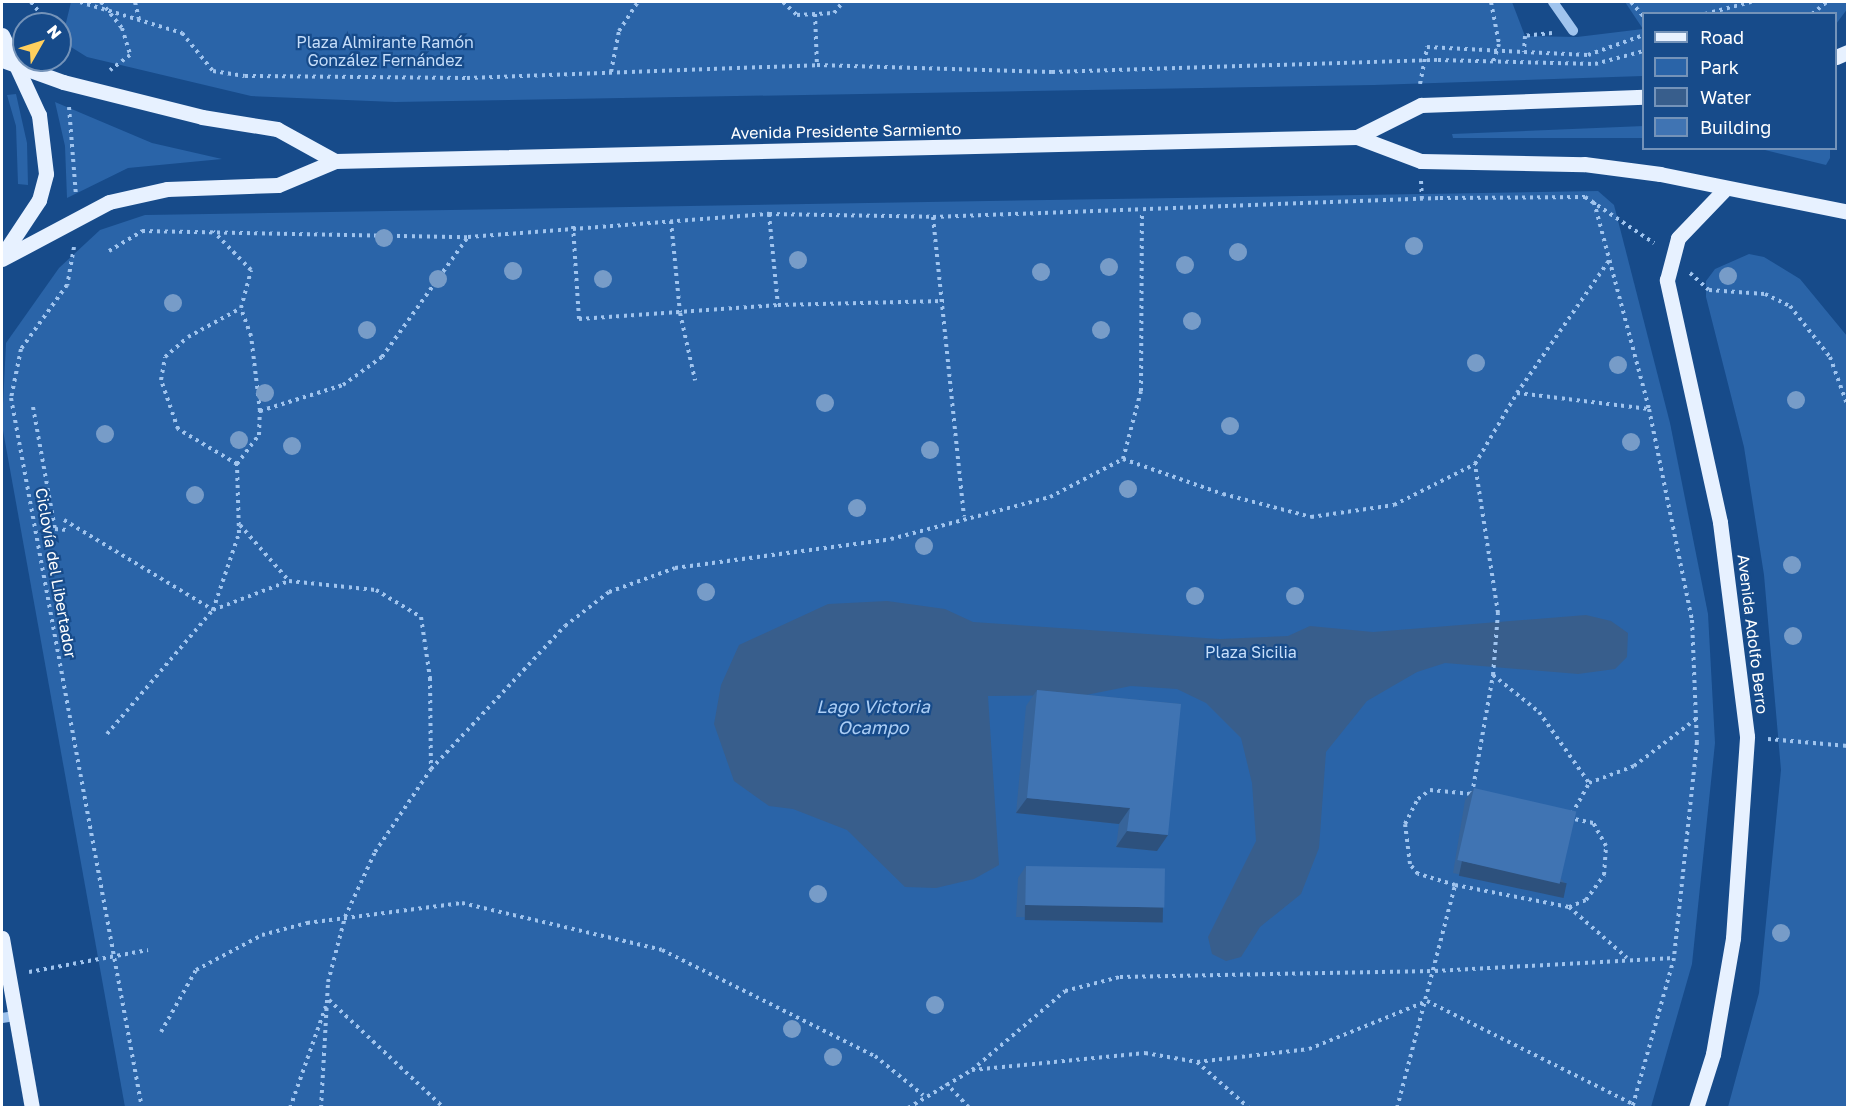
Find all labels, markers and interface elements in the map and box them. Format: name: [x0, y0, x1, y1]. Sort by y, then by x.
north arrow: [12, 12, 72, 72]
legend: [1642, 12, 1837, 150]
text: N: [43, 21, 66, 43]
text: Road: [1700, 26, 1744, 48]
park label: Plaza Almirante Ramón González Fernández: [296, 32, 474, 70]
text: Park: [1700, 56, 1739, 78]
text: Water: [1700, 86, 1751, 108]
text: Building: [1700, 116, 1771, 138]
street label: Avenida Presidente Sarmiento: [730, 119, 962, 143]
street label: Ciclovía del Libertador: [32, 486, 80, 660]
street label: Avenida Adolfo Berro: [1734, 553, 1772, 715]
park label: Plaza Sicilia: [1205, 642, 1297, 662]
water label: Lago Victoria Ocampo: [816, 696, 930, 738]

